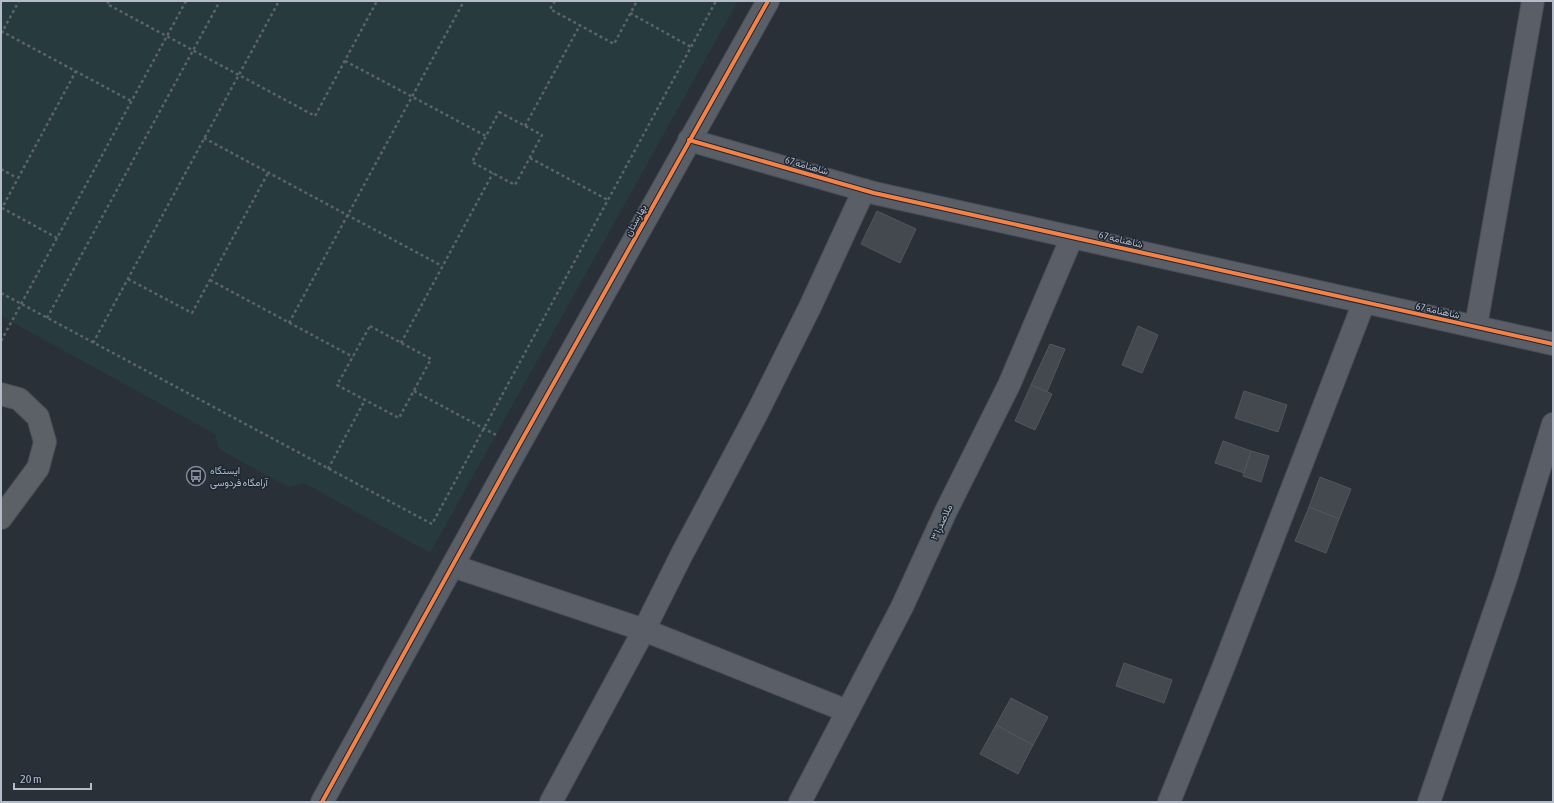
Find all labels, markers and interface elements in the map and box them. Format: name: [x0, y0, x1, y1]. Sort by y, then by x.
street label: شاهنامه 67: [784, 154, 830, 177]
street label: بهارستان: [622, 203, 649, 238]
street label: شاهنامه 67: [1098, 229, 1144, 250]
street label: شاهنامه 67: [1415, 300, 1461, 321]
bus stop icon: ایستگاه آرامگاه فردوسی: [185, 465, 207, 487]
place label: ایستگاه آرامگاه فردوسی: [210, 465, 268, 489]
street label: ملاصدرا ۳: [928, 503, 955, 542]
scale bar: [14, 765, 91, 791]
text: 20 m: [20, 772, 42, 786]

